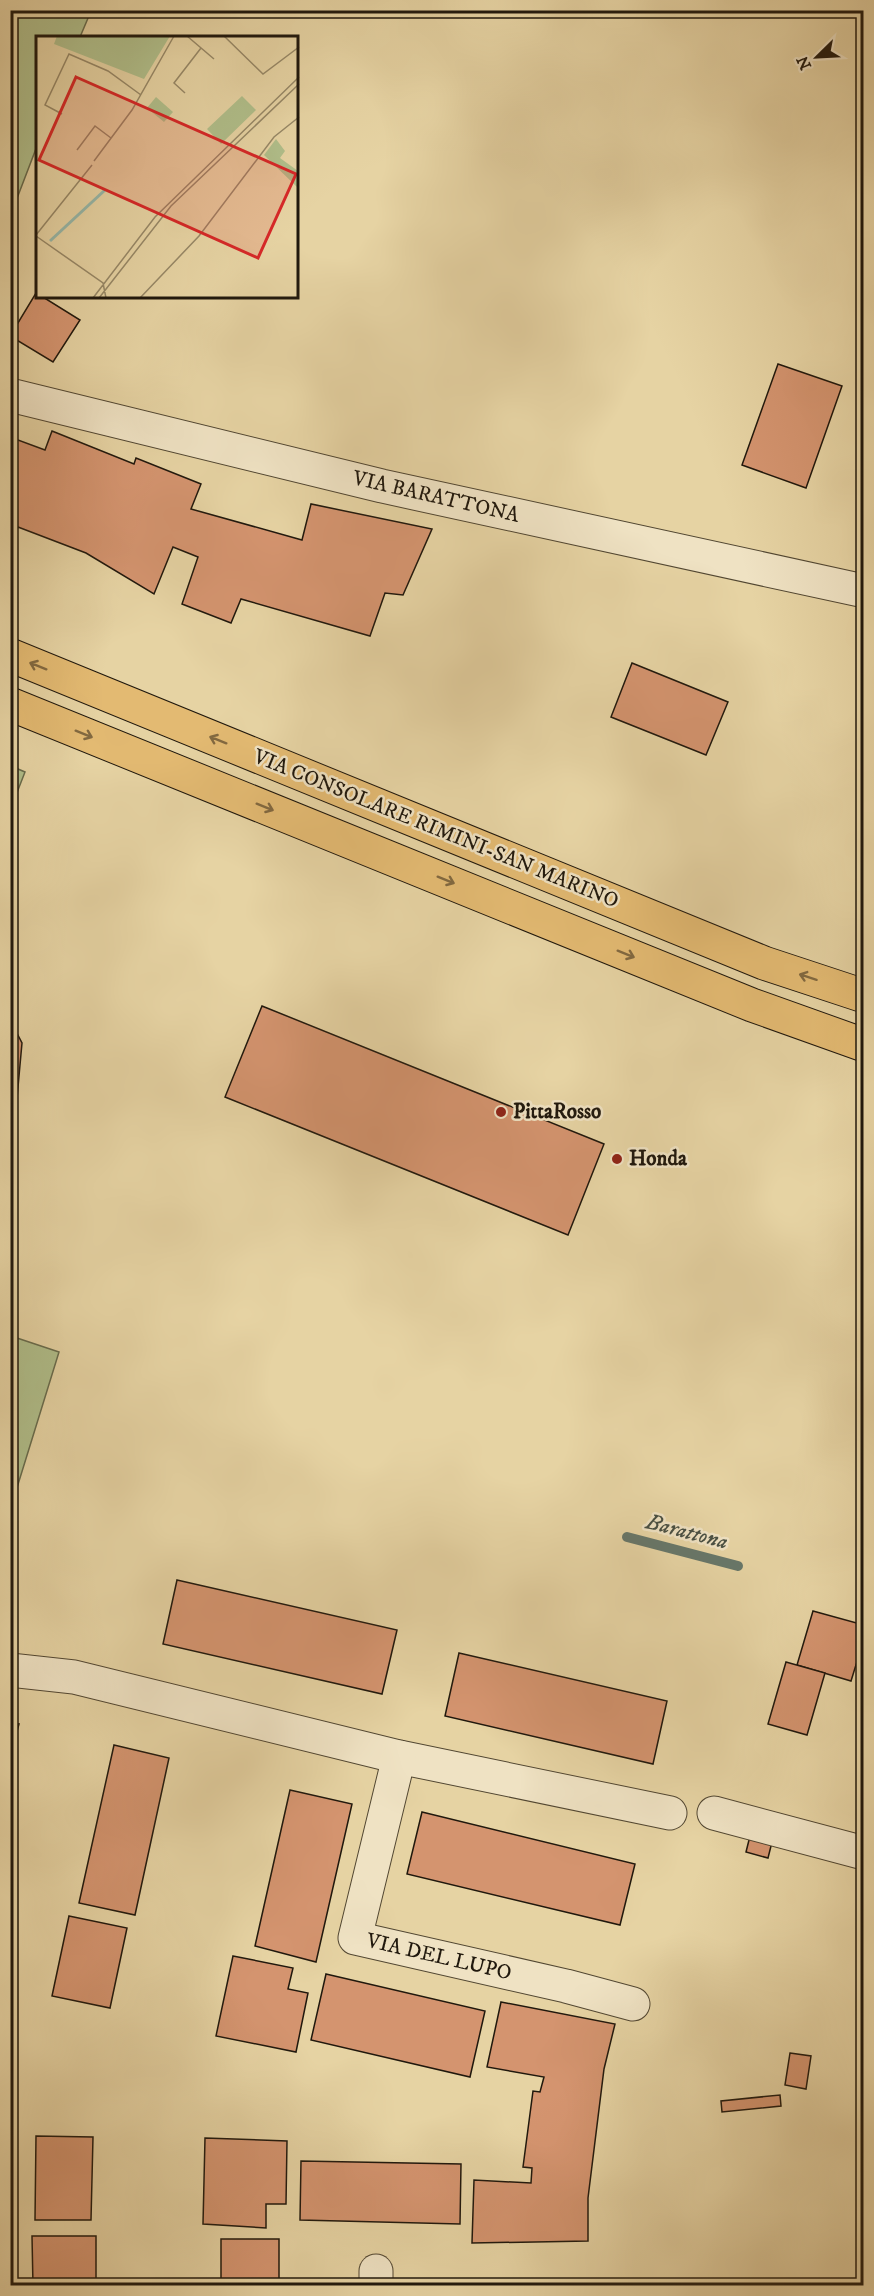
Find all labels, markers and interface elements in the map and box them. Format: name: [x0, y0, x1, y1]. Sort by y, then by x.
north arrow: [787, 27, 847, 87]
inset map: [36, 36, 298, 298]
text: N: [792, 53, 816, 73]
street label: VIA BARATTONA: [349, 465, 522, 529]
one-way arrow: [29, 660, 47, 671]
one-way arrow: [74, 729, 93, 740]
one-way arrow: [209, 734, 228, 745]
street label: VIA CONSOLARE RIMINI-SAN MARINO: [249, 743, 622, 914]
one-way arrow: [255, 802, 274, 813]
one-way arrow: [436, 875, 454, 886]
one-way arrow: [617, 949, 635, 960]
one-way arrow: [799, 971, 818, 982]
place label: PittaRosso: [513, 1099, 601, 1125]
marker: PittaRosso: [494, 1105, 508, 1119]
place label: Honda: [629, 1146, 688, 1172]
marker: Honda: [610, 1152, 624, 1166]
water label: Barattona: [642, 1508, 731, 1556]
street label: VIA DEL LUPO: [363, 1927, 514, 1986]

